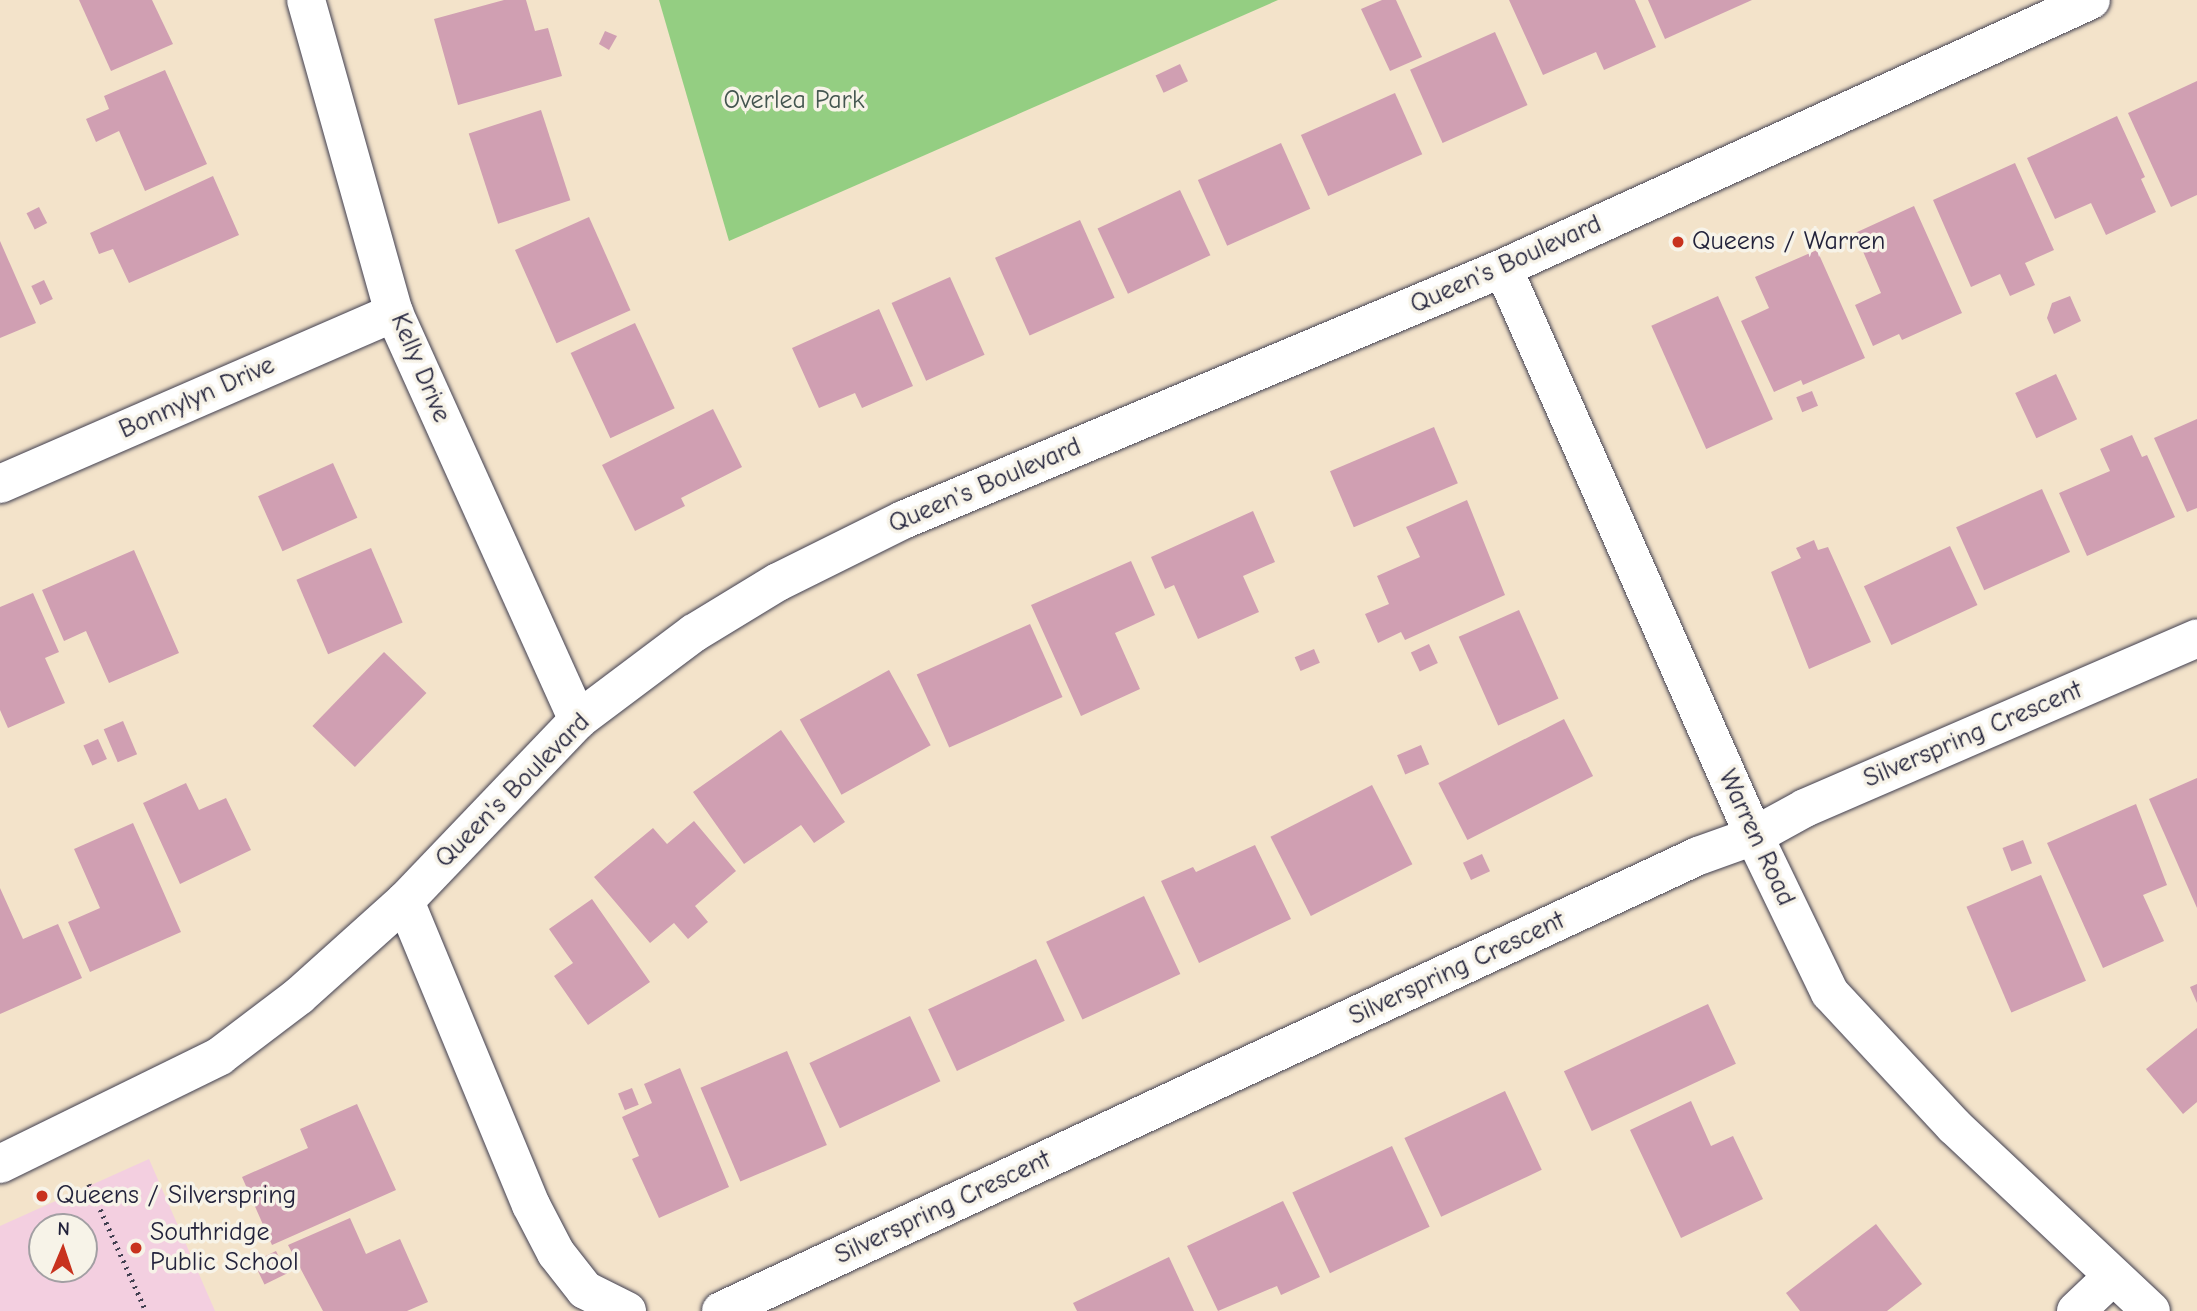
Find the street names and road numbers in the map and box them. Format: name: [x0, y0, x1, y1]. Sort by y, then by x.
street label: Queen's Boulevard: [1406, 209, 1606, 321]
street label: Kelly Drive: [383, 309, 457, 427]
street label: Bonnylyn Drive: [115, 350, 279, 446]
street label: Queen's Boulevard: [884, 431, 1086, 541]
street label: Silverspring Crescent: [1859, 675, 2087, 795]
street label: Queen's Boulevard: [429, 707, 597, 875]
street label: Warren Road: [1711, 765, 1801, 911]
street label: Silverspring Crescent: [1344, 905, 1570, 1033]
street label: Silverspring Crescent: [830, 1144, 1056, 1272]

